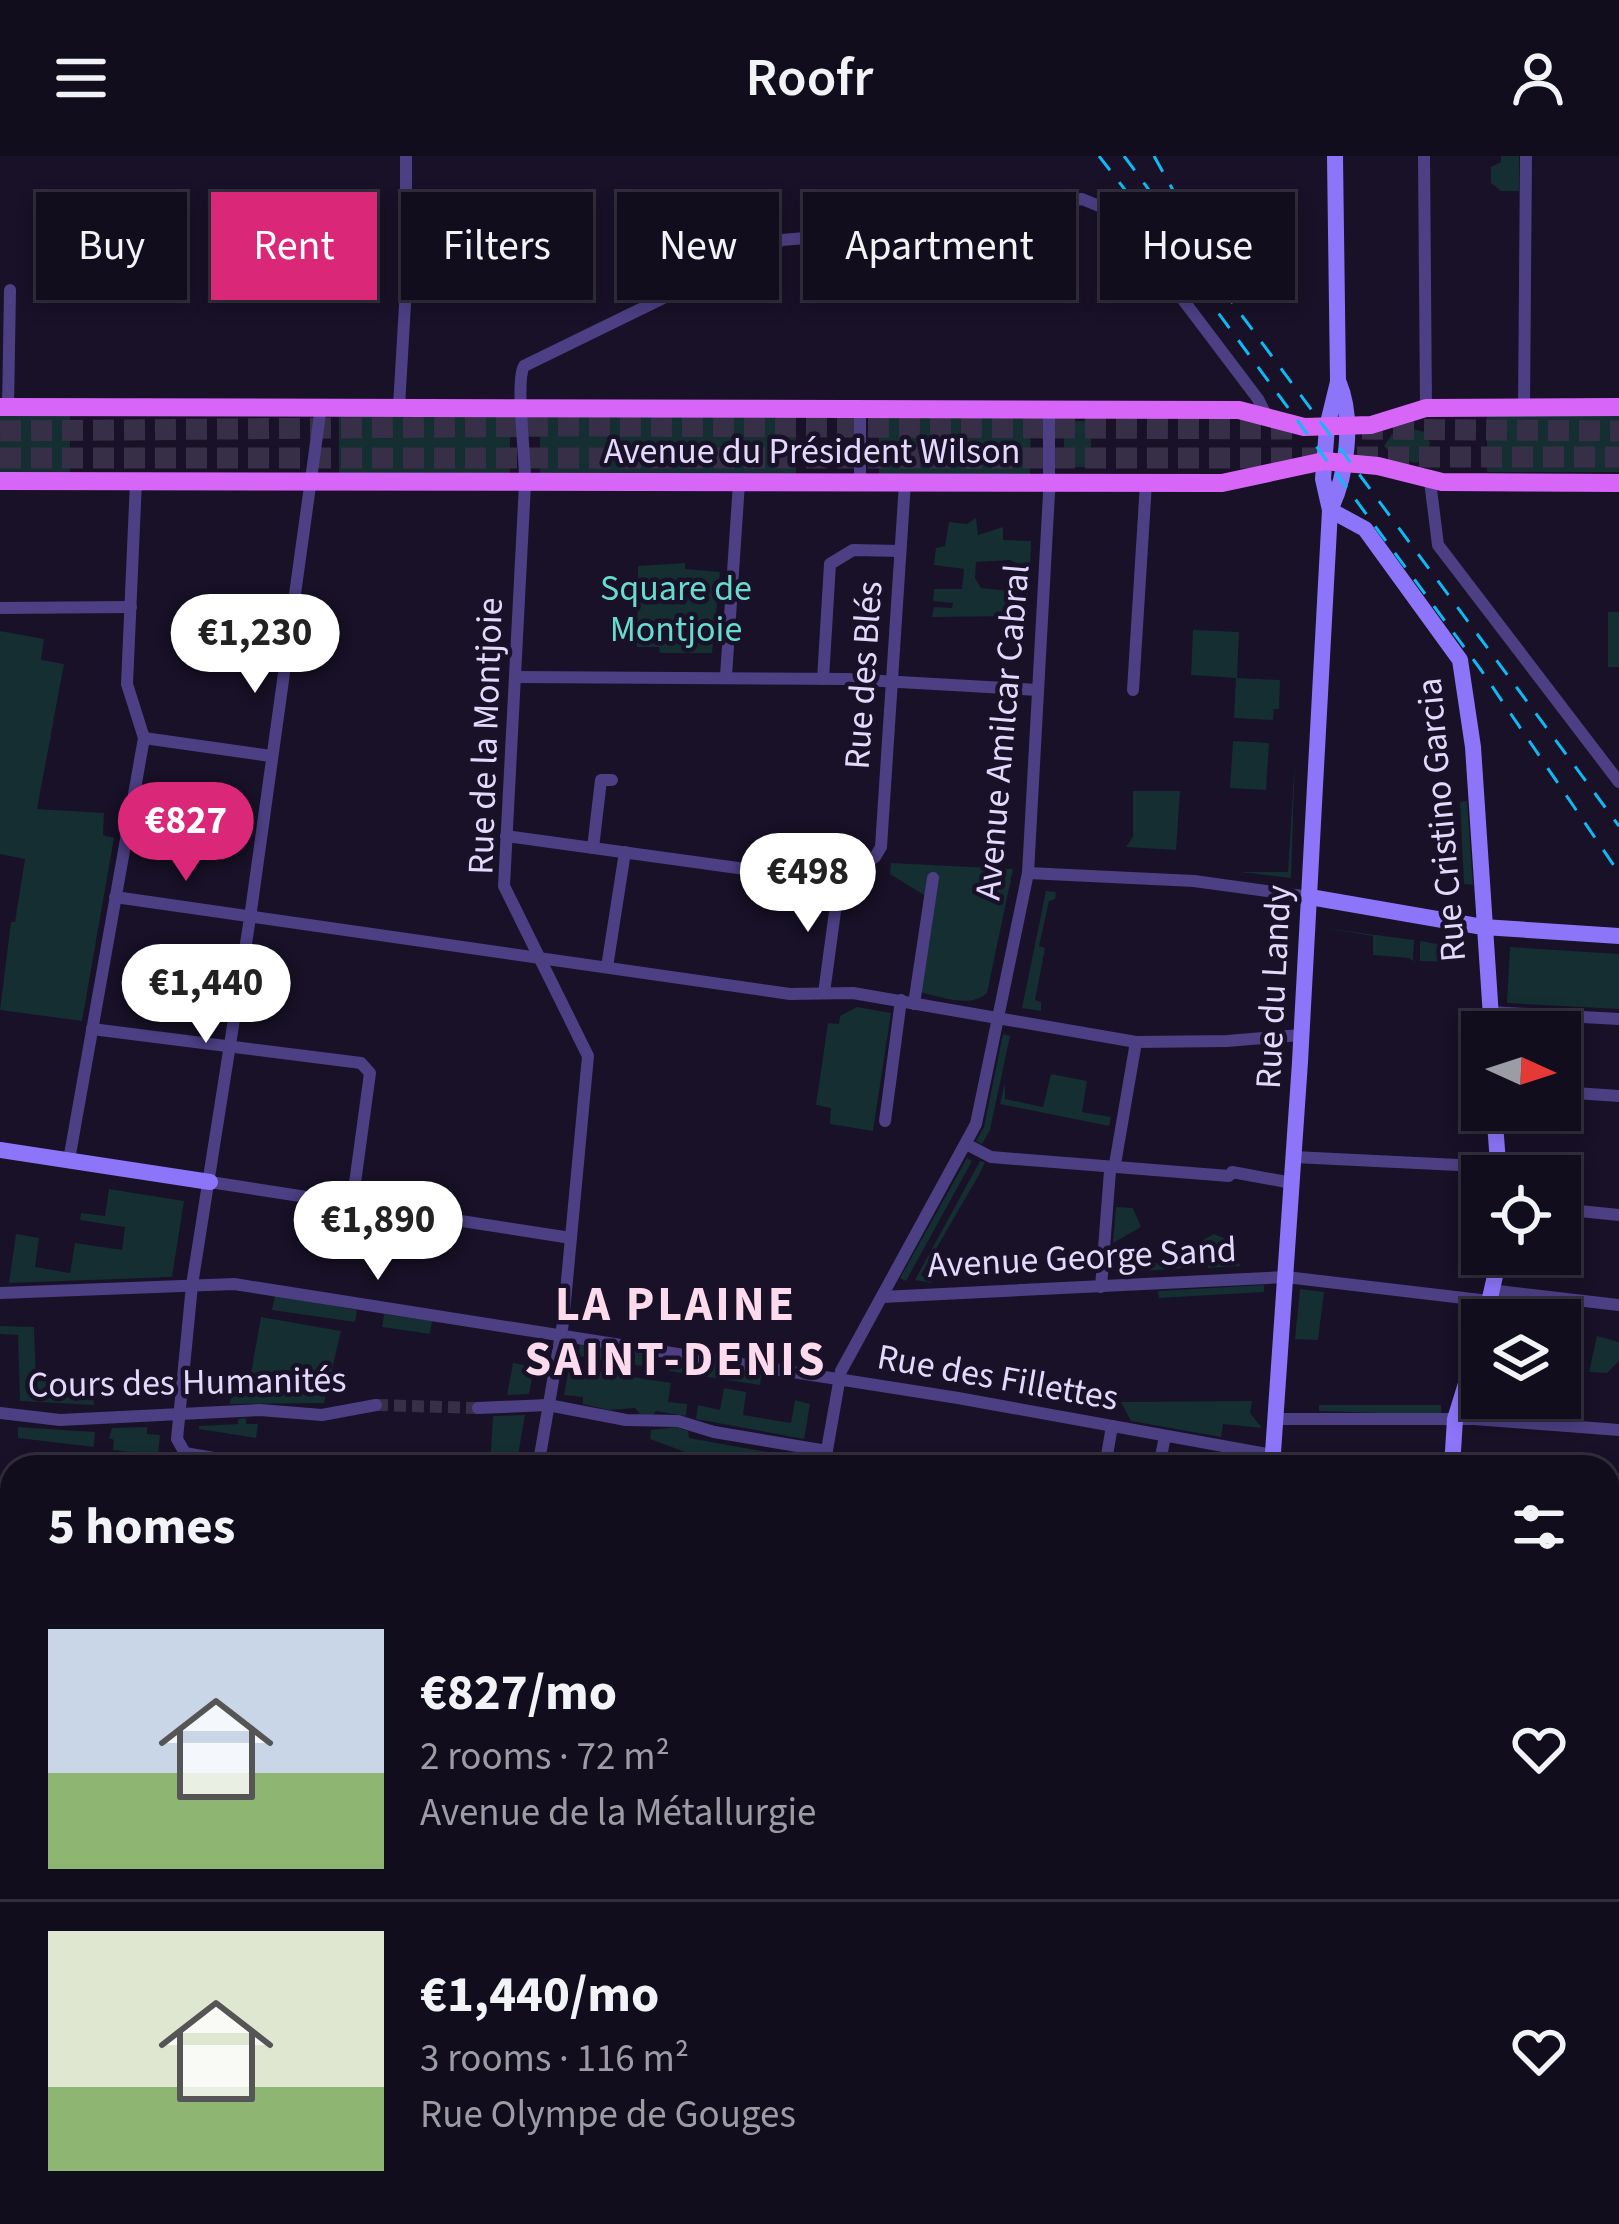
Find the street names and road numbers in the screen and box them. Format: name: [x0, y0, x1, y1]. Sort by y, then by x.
street label: Avenue du Président Wilson: [604, 426, 1020, 477]
street label: Avenue Amilcar Cabral: [962, 562, 1043, 902]
street label: Rue des Blés: [831, 579, 896, 771]
street label: Rue de la Montjoie: [455, 597, 516, 876]
street label: Rue Cristino Garcia: [1404, 676, 1479, 964]
street label: Rue du Landy: [1243, 884, 1304, 1090]
street label: Avenue George Sand: [926, 1224, 1238, 1291]
street label: Rue des Fillettes: [873, 1331, 1122, 1424]
street label: Cours des Humanités: [27, 1354, 347, 1411]

